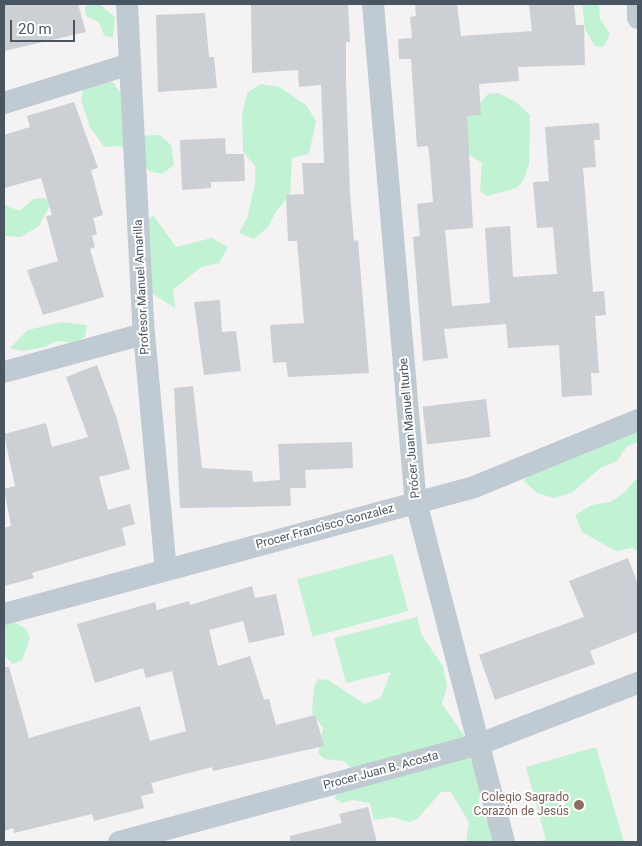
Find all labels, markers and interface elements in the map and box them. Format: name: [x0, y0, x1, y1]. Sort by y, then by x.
scale bar: [12, 10, 78, 42]
text: 20 m: [18, 20, 52, 38]
street label: Profesor Manuel Amarilla: [131, 219, 153, 355]
street label: Prócer Juan Manuel Iturbe: [397, 357, 423, 499]
street label: Procer Francisco Gonzalez: [254, 502, 396, 552]
street label: Procer Juan B. Acosta: [322, 749, 440, 793]
place label: Colegio Sagrado Corazón de Jesús: [474, 791, 569, 819]
marker: Colegio Sagrado Corazón de Jesús: [573, 799, 585, 811]

